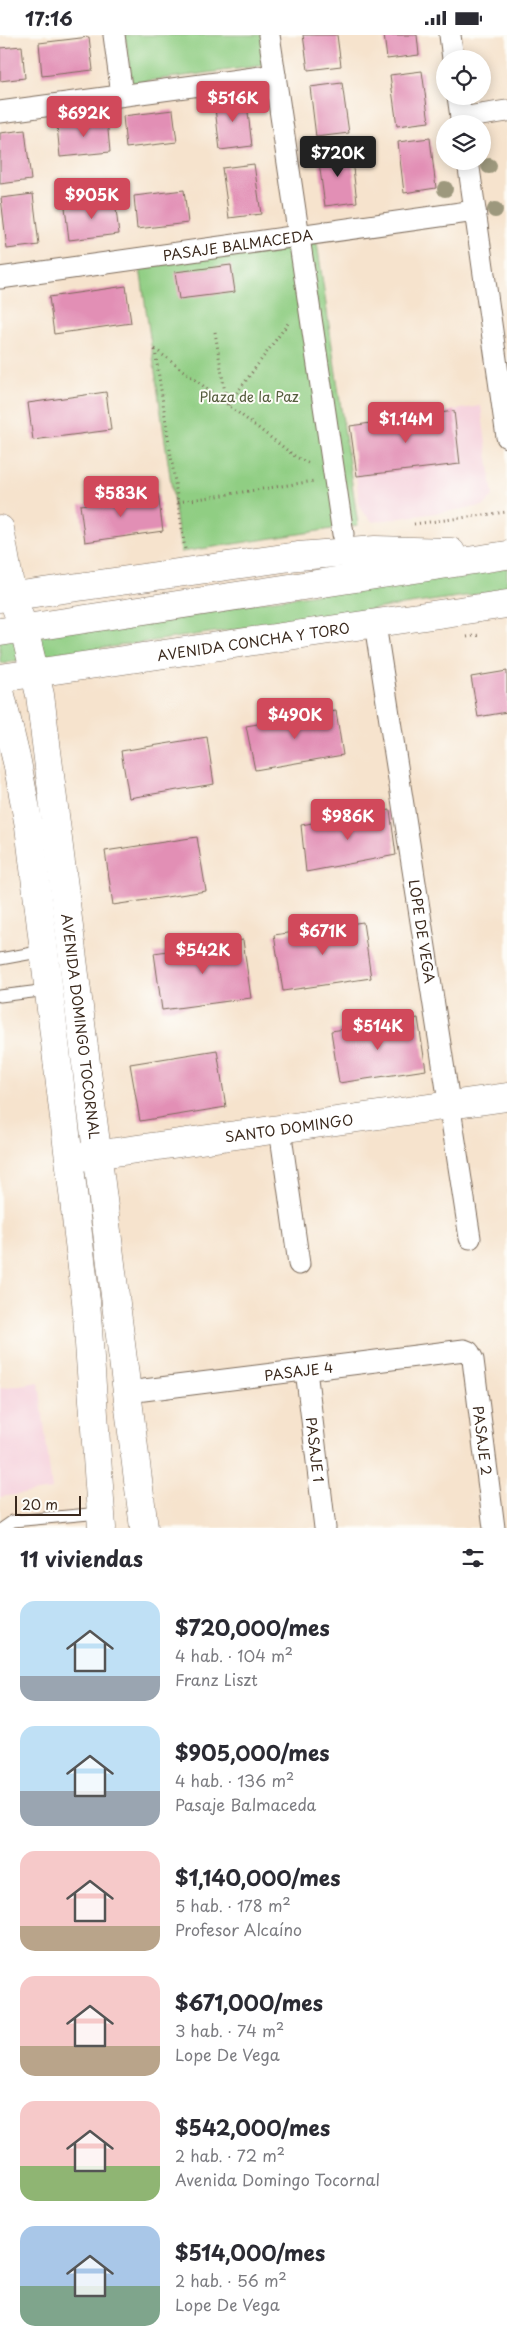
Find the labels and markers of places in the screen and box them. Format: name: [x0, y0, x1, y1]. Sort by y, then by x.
pin: $516K: [198, 81, 268, 123]
pin: $692K: [49, 96, 119, 138]
pin: $720K: [303, 135, 373, 178]
pin: $905K: [57, 177, 127, 220]
pin: $1.14M: [365, 401, 447, 444]
pin: $583K: [86, 475, 156, 518]
pin: $490K: [260, 697, 330, 740]
pin: $986K: [313, 799, 383, 841]
pin: $671K: [288, 913, 358, 956]
pin: $542K: [168, 933, 238, 975]
pin: $514K: [343, 1009, 413, 1051]

